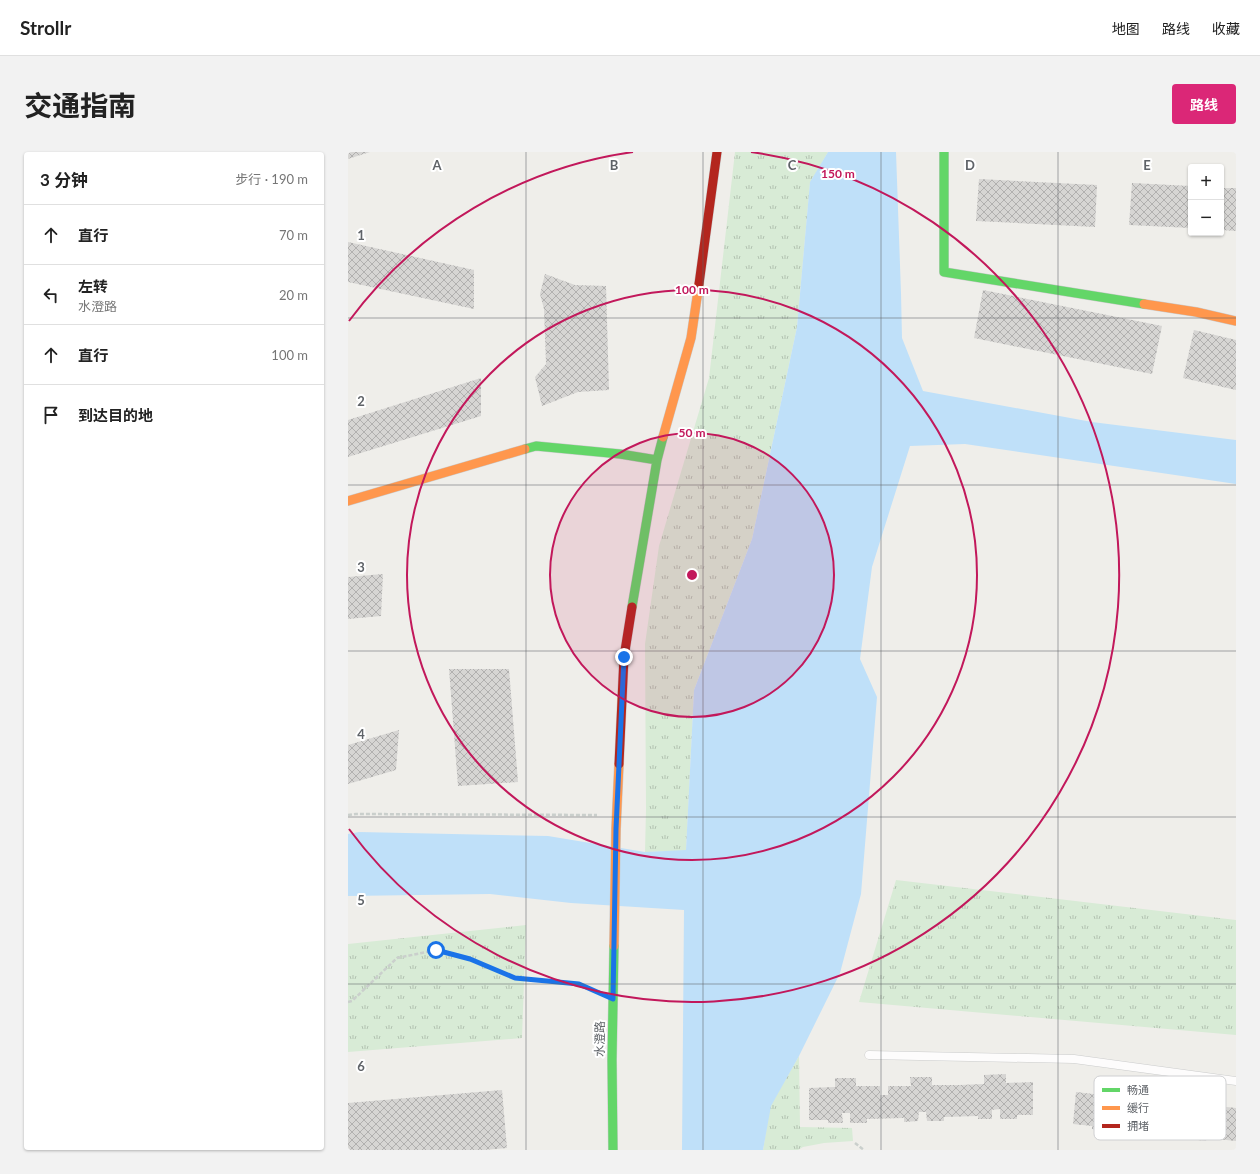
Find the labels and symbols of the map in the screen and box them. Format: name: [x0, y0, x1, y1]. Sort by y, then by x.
text: A: [431, 157, 442, 173]
text: B: [610, 157, 619, 173]
text: C: [788, 157, 797, 173]
text: D: [965, 157, 975, 173]
text: E: [1143, 157, 1151, 173]
text: 150 m: [821, 166, 855, 181]
text: 1: [357, 227, 365, 243]
text: 100 m: [675, 282, 709, 297]
text: 2: [357, 393, 365, 409]
text: 50 m: [679, 425, 705, 440]
text: 3: [357, 559, 365, 575]
centre of rings: [685, 568, 699, 582]
route end: [615, 648, 633, 666]
text: 4: [357, 726, 365, 742]
text: 5: [357, 892, 365, 908]
route start: [427, 941, 445, 959]
street label: 水澄路: [592, 1021, 607, 1057]
text: 6: [357, 1058, 365, 1074]
legend: [1094, 1076, 1226, 1140]
text: 畅通: [1127, 1083, 1149, 1096]
text: 缓行: [1127, 1101, 1149, 1114]
text: 拥堵: [1127, 1119, 1149, 1132]

